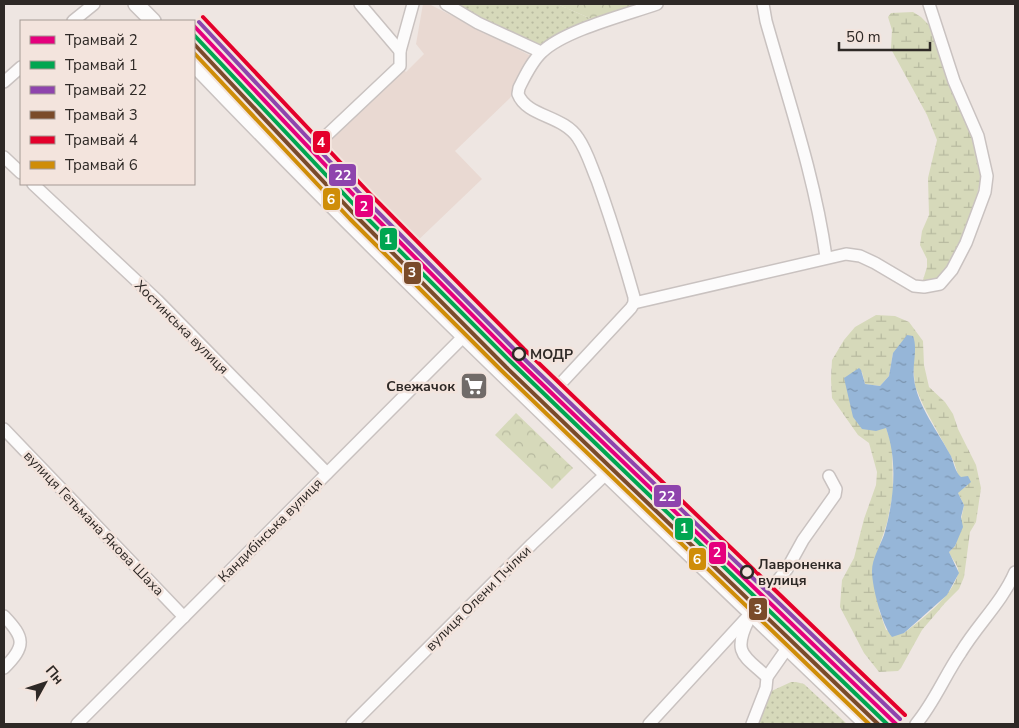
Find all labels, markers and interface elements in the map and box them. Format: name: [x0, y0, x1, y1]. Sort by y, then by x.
legend: [20, 20, 195, 185]
scale bar: [839, 20, 930, 52]
text: 50 m: [846, 27, 881, 47]
text: Трамвай 2: [65, 30, 138, 50]
text: Трамвай 1: [65, 55, 138, 75]
text: Трамвай 22: [65, 80, 147, 100]
text: Трамвай 3: [65, 105, 138, 125]
text: Трамвай 4: [65, 130, 138, 150]
line badge: 4: [312, 130, 331, 154]
text: 4: [317, 133, 326, 152]
text: Трамвай 6: [65, 155, 138, 175]
line badge: 22: [328, 163, 357, 187]
text: 22: [335, 166, 351, 185]
line badge: 6: [322, 187, 341, 211]
text: 6: [327, 190, 335, 209]
line badge: 2: [354, 194, 374, 218]
text: 2: [360, 197, 368, 216]
line badge: 1: [379, 227, 398, 251]
text: 1: [384, 230, 392, 249]
line badge: 3: [403, 261, 422, 285]
text: 3: [408, 263, 416, 282]
street label: Хостинська вулиця: [131, 276, 233, 378]
place label: МОДР: [530, 345, 573, 364]
marker: МОДР: [512, 347, 526, 361]
supermarket icon: Свежачок: [459, 371, 489, 401]
place label: Свежачок: [386, 377, 455, 396]
street label: вулиця Гетьмана Якова Шаха: [19, 447, 168, 600]
street label: Кандибінська вулиця: [214, 474, 327, 587]
line badge: 22: [653, 484, 682, 508]
text: 22: [659, 487, 675, 506]
line badge: 1: [674, 517, 694, 541]
text: 1: [680, 519, 688, 538]
line badge: 2: [708, 541, 727, 565]
street label: вулиця Олени Пчілки: [422, 542, 535, 655]
text: 2: [713, 543, 721, 562]
line badge: 6: [688, 547, 707, 571]
text: 6: [693, 550, 701, 569]
place label: Лавроненка вулиця: [758, 555, 842, 590]
marker: Лавроненка вулиця: [740, 565, 754, 579]
line badge: 3: [748, 597, 768, 621]
text: 3: [754, 600, 762, 619]
north arrow: [20, 658, 70, 708]
text: Пн: [41, 661, 68, 688]

